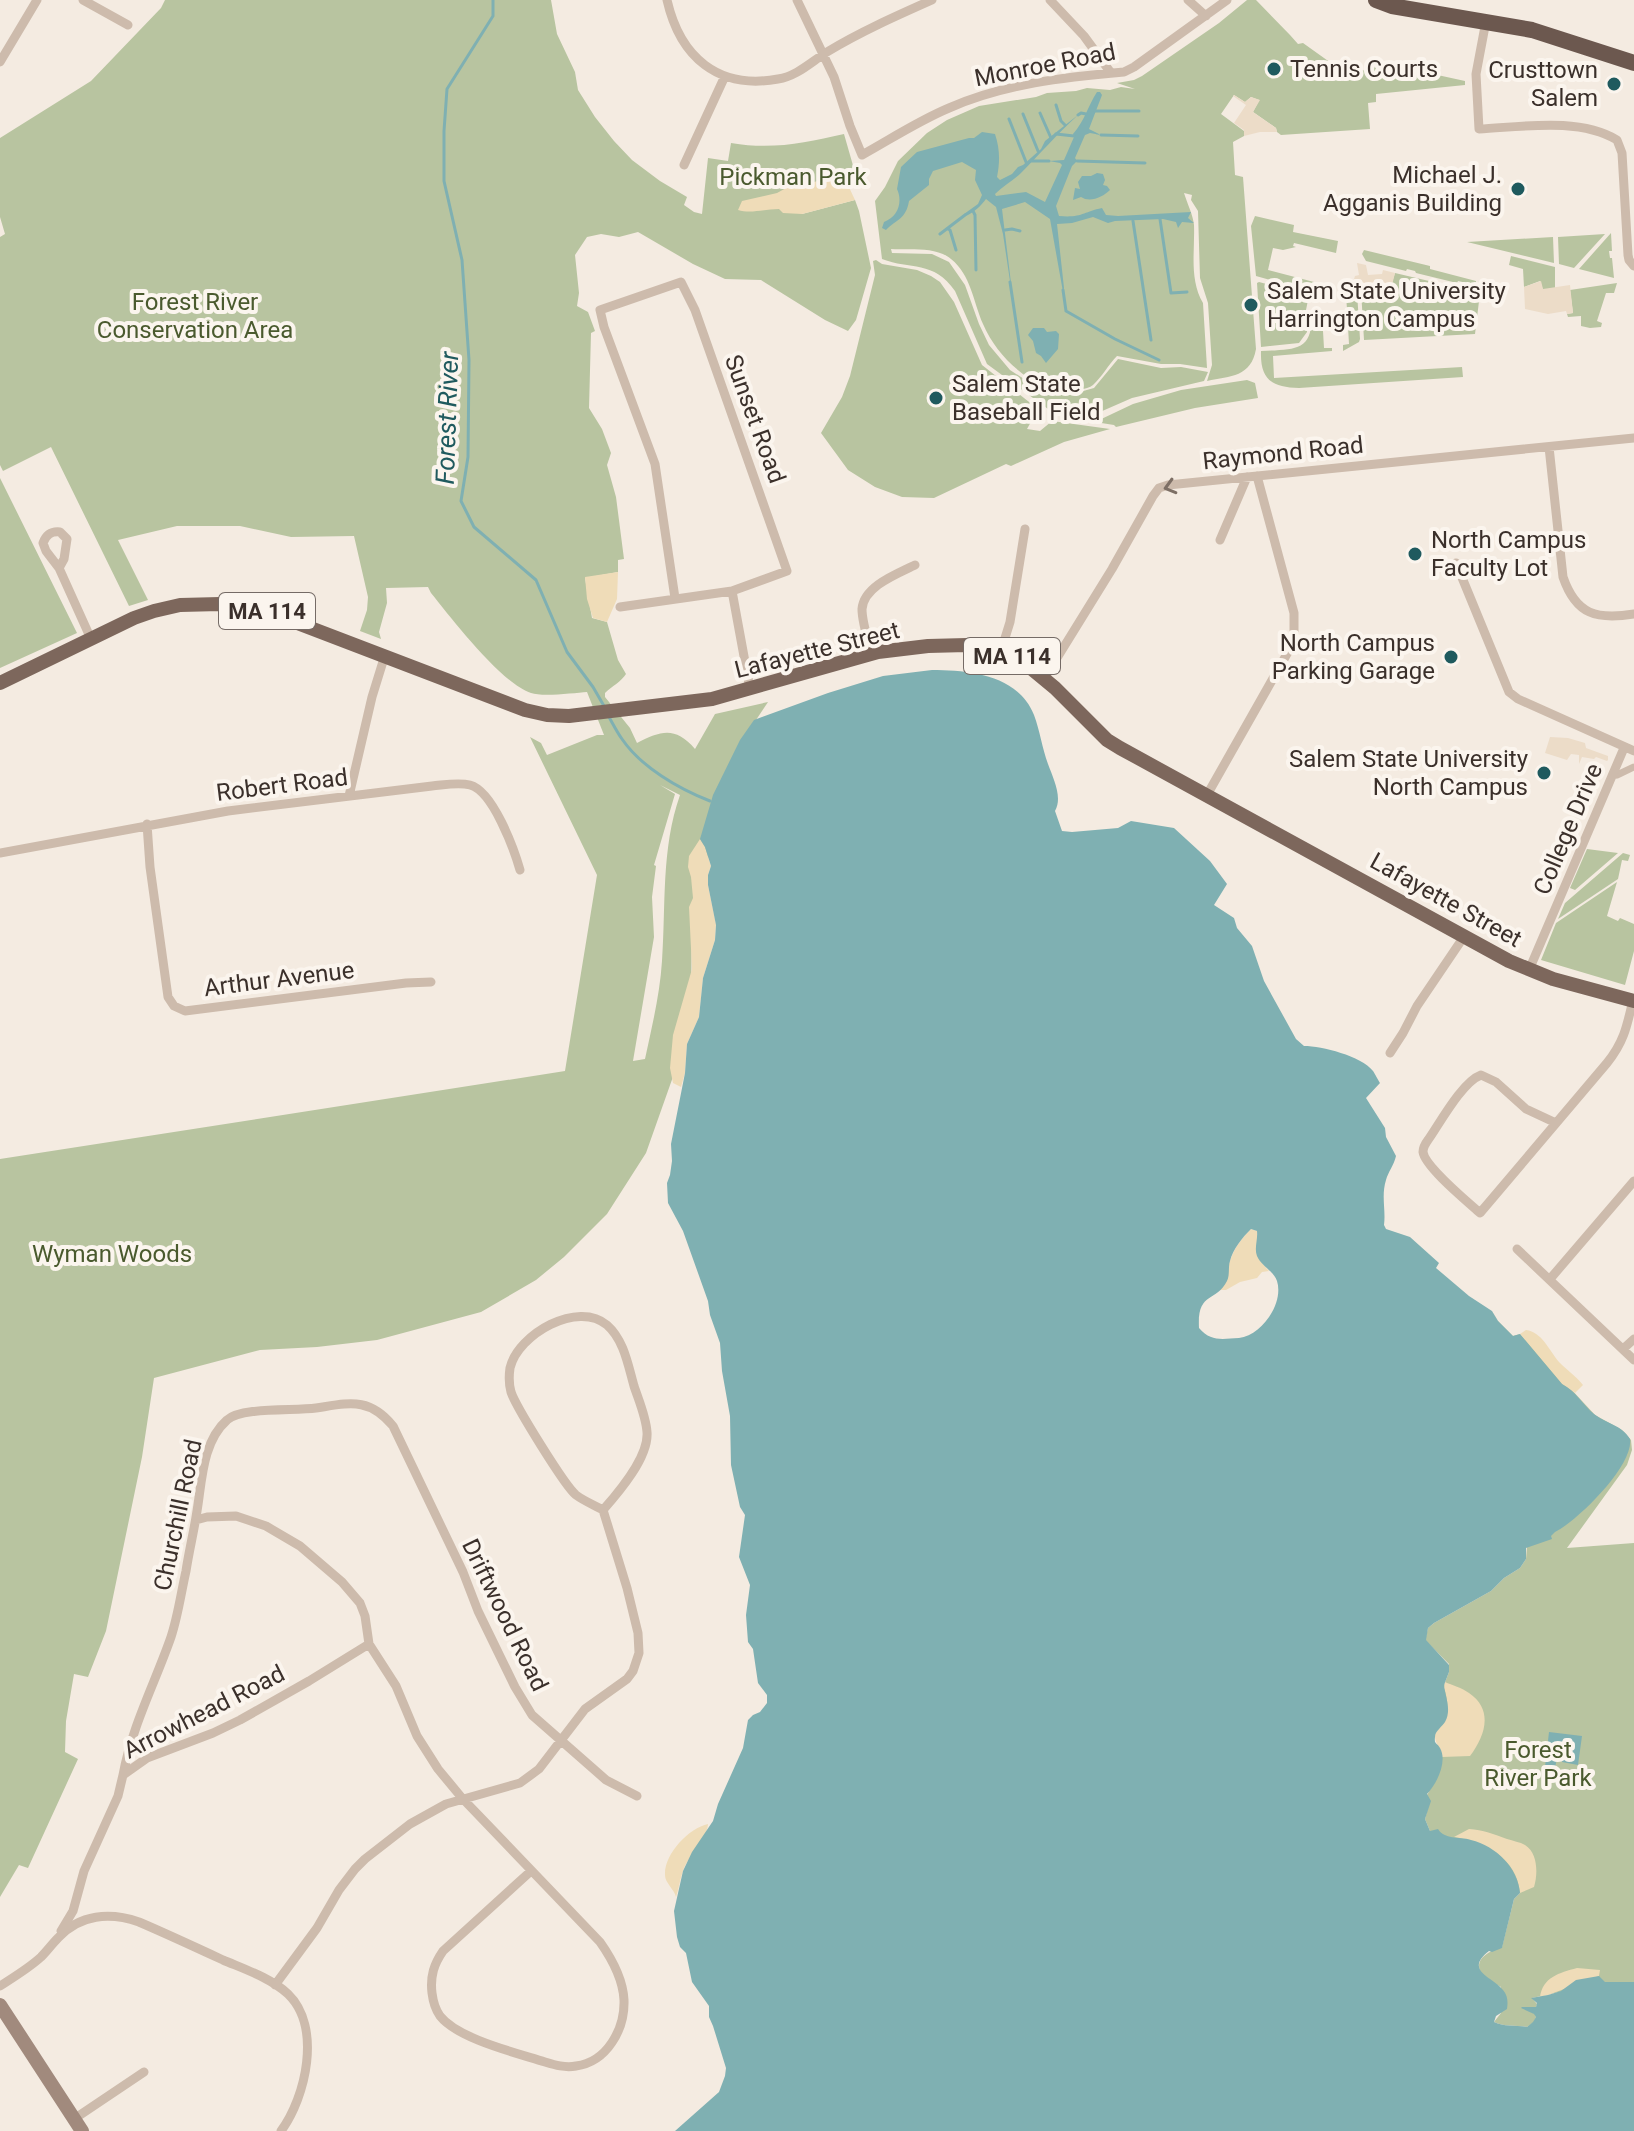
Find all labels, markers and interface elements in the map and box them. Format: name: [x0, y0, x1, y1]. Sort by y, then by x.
street label: Monroe Road: [972, 38, 1118, 92]
place label: Tennis Courts: [1290, 55, 1438, 83]
place label: Crusttown Salem: [1488, 56, 1598, 112]
marker: Tennis Courts: [1265, 60, 1283, 78]
marker: Crusttown Salem: [1605, 75, 1623, 93]
place label: Michael J. Agganis Building: [1323, 161, 1502, 217]
park label: Pickman Park: [719, 163, 868, 191]
marker: Michael J. Agganis Building: [1509, 180, 1527, 198]
place label: Salem State University Harrington Campus: [1267, 277, 1507, 333]
park label: Forest River Conservation Area: [97, 288, 293, 344]
marker: Salem State University Harrington Campus: [1242, 296, 1260, 314]
water label: Forest River: [430, 350, 464, 485]
street label: Sunset Road: [719, 351, 791, 487]
place label: Salem State Baseball Field: [952, 370, 1100, 426]
marker: Salem State Baseball Field: [927, 389, 945, 407]
street label: Raymond Road: [1201, 431, 1365, 475]
one-way arrow: [1164, 478, 1177, 494]
place label: North Campus Faculty Lot: [1431, 526, 1586, 582]
marker: North Campus Faculty Lot: [1406, 545, 1424, 563]
road number: MA 114: [219, 593, 315, 629]
street label: Lafayette Street: [732, 616, 902, 684]
place label: North Campus Parking Garage: [1272, 629, 1435, 685]
road number: MA 114: [964, 638, 1060, 674]
marker: North Campus Parking Garage: [1442, 648, 1460, 666]
place label: Salem State University North Campus: [1289, 745, 1529, 801]
street label: College Drive: [1528, 759, 1608, 899]
street label: Robert Road: [215, 763, 349, 807]
marker: Salem State University North Campus: [1535, 764, 1553, 782]
street label: Lafayette Street: [1365, 847, 1527, 953]
street label: Arthur Avenue: [202, 956, 356, 1002]
park label: Wyman Woods: [32, 1240, 192, 1268]
street label: Churchill Road: [148, 1437, 208, 1593]
street label: Driftwood Road: [456, 1534, 554, 1696]
street label: Arrowhead Road: [119, 1659, 289, 1765]
park label: Forest River Park: [1484, 1736, 1592, 1792]

